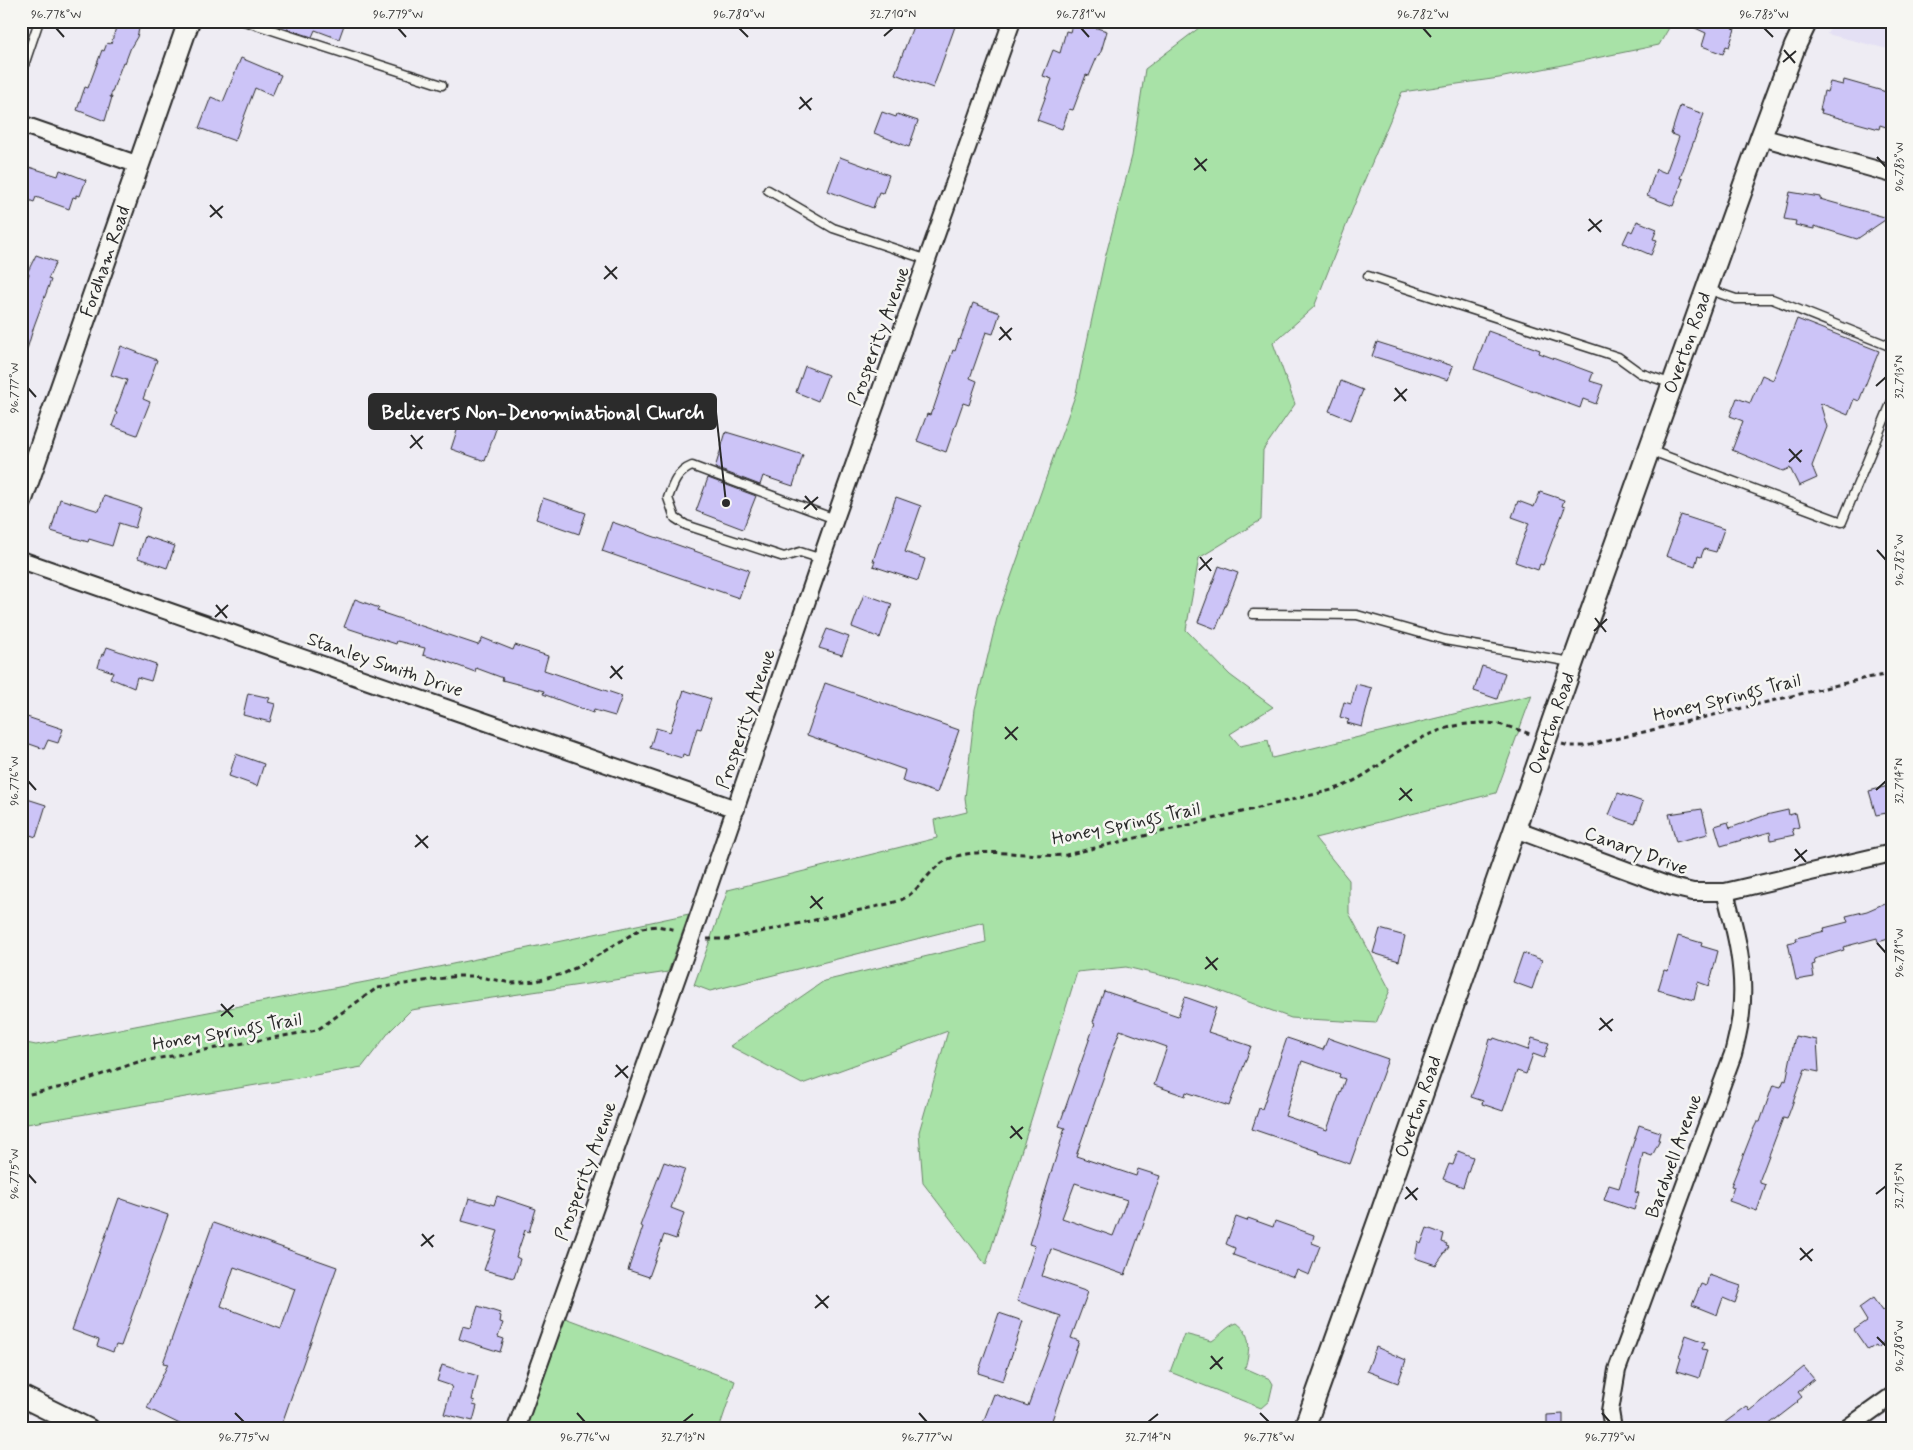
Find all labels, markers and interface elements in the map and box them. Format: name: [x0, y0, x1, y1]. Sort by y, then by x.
text: 96.778°W: [31, 7, 81, 23]
text: 96.779°W: [373, 7, 423, 23]
text: 96.780°W: [713, 7, 765, 23]
text: 32.710°N: [870, 7, 916, 23]
text: 96.781°W: [1057, 7, 1106, 23]
text: 96.782°W: [1397, 7, 1449, 23]
text: 96.783°W: [1739, 7, 1789, 23]
text: 96.783°W: [1892, 142, 1908, 192]
street label: Fordham Road: [74, 202, 136, 320]
street label: Prosperity Avenue: [842, 263, 916, 409]
street label: Overton Road: [1658, 288, 1717, 397]
text: 32.713°N: [1892, 355, 1908, 399]
text: 96.777°W: [7, 363, 23, 413]
callout: Believers Non-Denominational Church: [369, 394, 716, 429]
text: Believers Non-Denominational Church: [382, 400, 705, 427]
text: 96.782°W: [1892, 534, 1908, 586]
street label: Stanley Smith Drive: [304, 627, 466, 703]
street label: Prosperity Avenue: [710, 646, 782, 792]
street label: Honey Springs Trail: [1651, 668, 1804, 731]
street label: Overton Road: [1522, 669, 1581, 778]
text: 96.776°W: [7, 756, 23, 806]
text: 32.714°N: [1892, 758, 1908, 804]
street label: Honey Springs Trail: [1049, 796, 1203, 855]
street label: Canary Drive: [1580, 821, 1691, 882]
text: 96.781°W: [1892, 928, 1908, 977]
street label: Honey Springs Trail: [150, 1007, 304, 1060]
street label: Overton Road: [1389, 1052, 1447, 1161]
street label: Bardwell Avenue: [1640, 1090, 1708, 1222]
street label: Prosperity Avenue: [549, 1098, 623, 1244]
text: 96.775°W: [7, 1149, 23, 1199]
text: 32.715°N: [1892, 1163, 1908, 1209]
text: 96.780°W: [1892, 1320, 1908, 1372]
text: 96.775°W: [219, 1430, 269, 1446]
text: 96.776°W: [560, 1430, 610, 1446]
text: 32.713°N: [661, 1430, 705, 1446]
text: 96.777°W: [902, 1430, 952, 1446]
text: 32.714°N: [1125, 1430, 1171, 1446]
text: 96.778°W: [1244, 1430, 1294, 1446]
text: 96.779°W: [1585, 1430, 1635, 1446]

